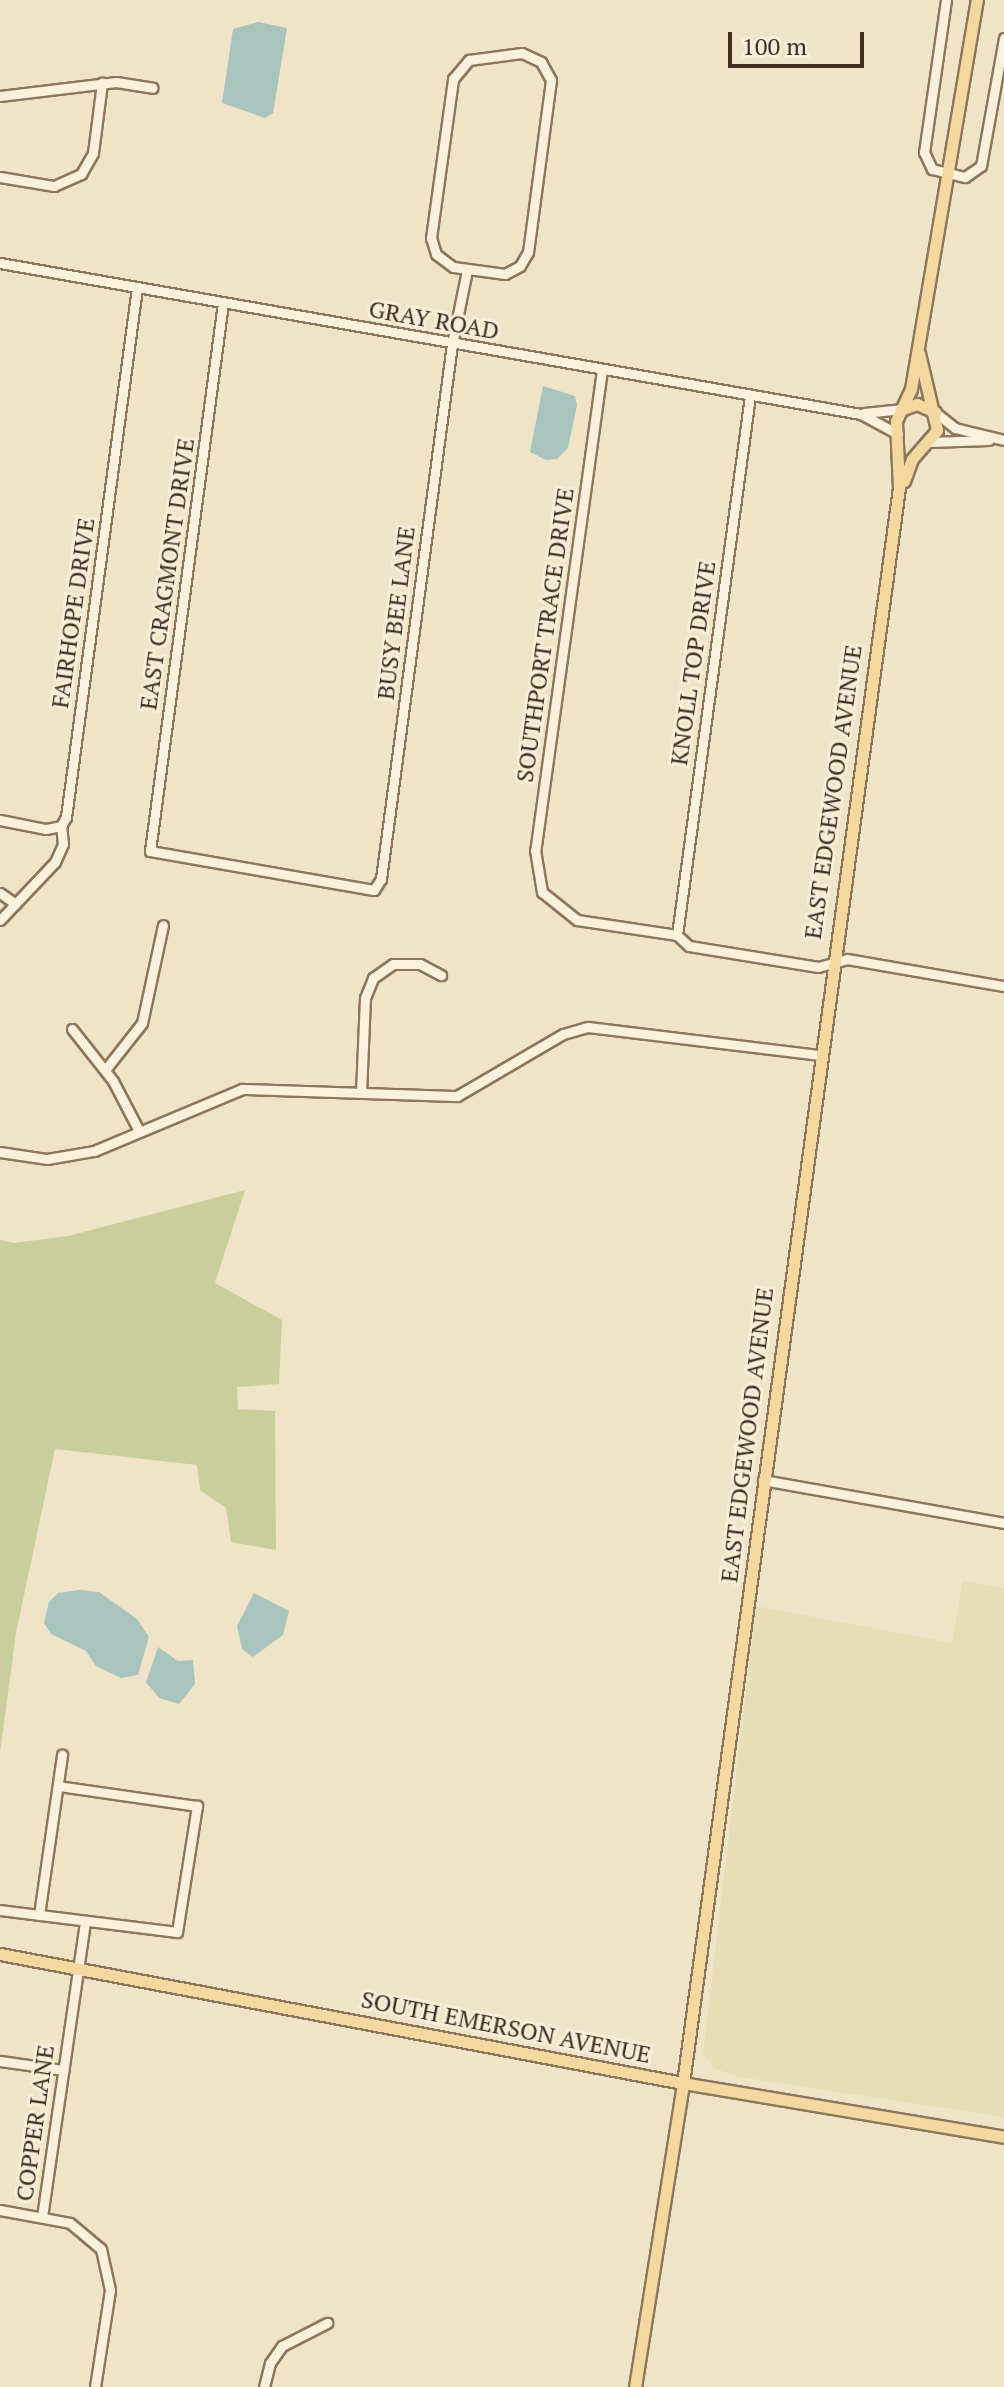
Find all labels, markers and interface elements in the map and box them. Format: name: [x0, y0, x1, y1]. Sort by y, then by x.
scale bar: [732, 16, 868, 66]
text: 100 m: [742, 30, 807, 62]
street label: GRAY ROAD: [367, 294, 501, 346]
street label: EAST CRAGMONT DRIVE: [134, 436, 200, 712]
street label: SOUTHPORT TRACE DRIVE: [510, 486, 580, 784]
street label: FAIRHOPE DRIVE: [45, 516, 101, 710]
street label: BUSY BEE LANE: [371, 525, 421, 701]
street label: KNOLL TOP DRIVE: [664, 559, 722, 767]
street label: EAST EDGEWOOD AVENUE: [798, 643, 868, 941]
street label: EAST EDGEWOOD AVENUE: [715, 1286, 779, 1584]
street label: SOUTH EMERSON AVENUE: [358, 1985, 654, 2069]
street label: COPPER LANE: [10, 2043, 60, 2203]

